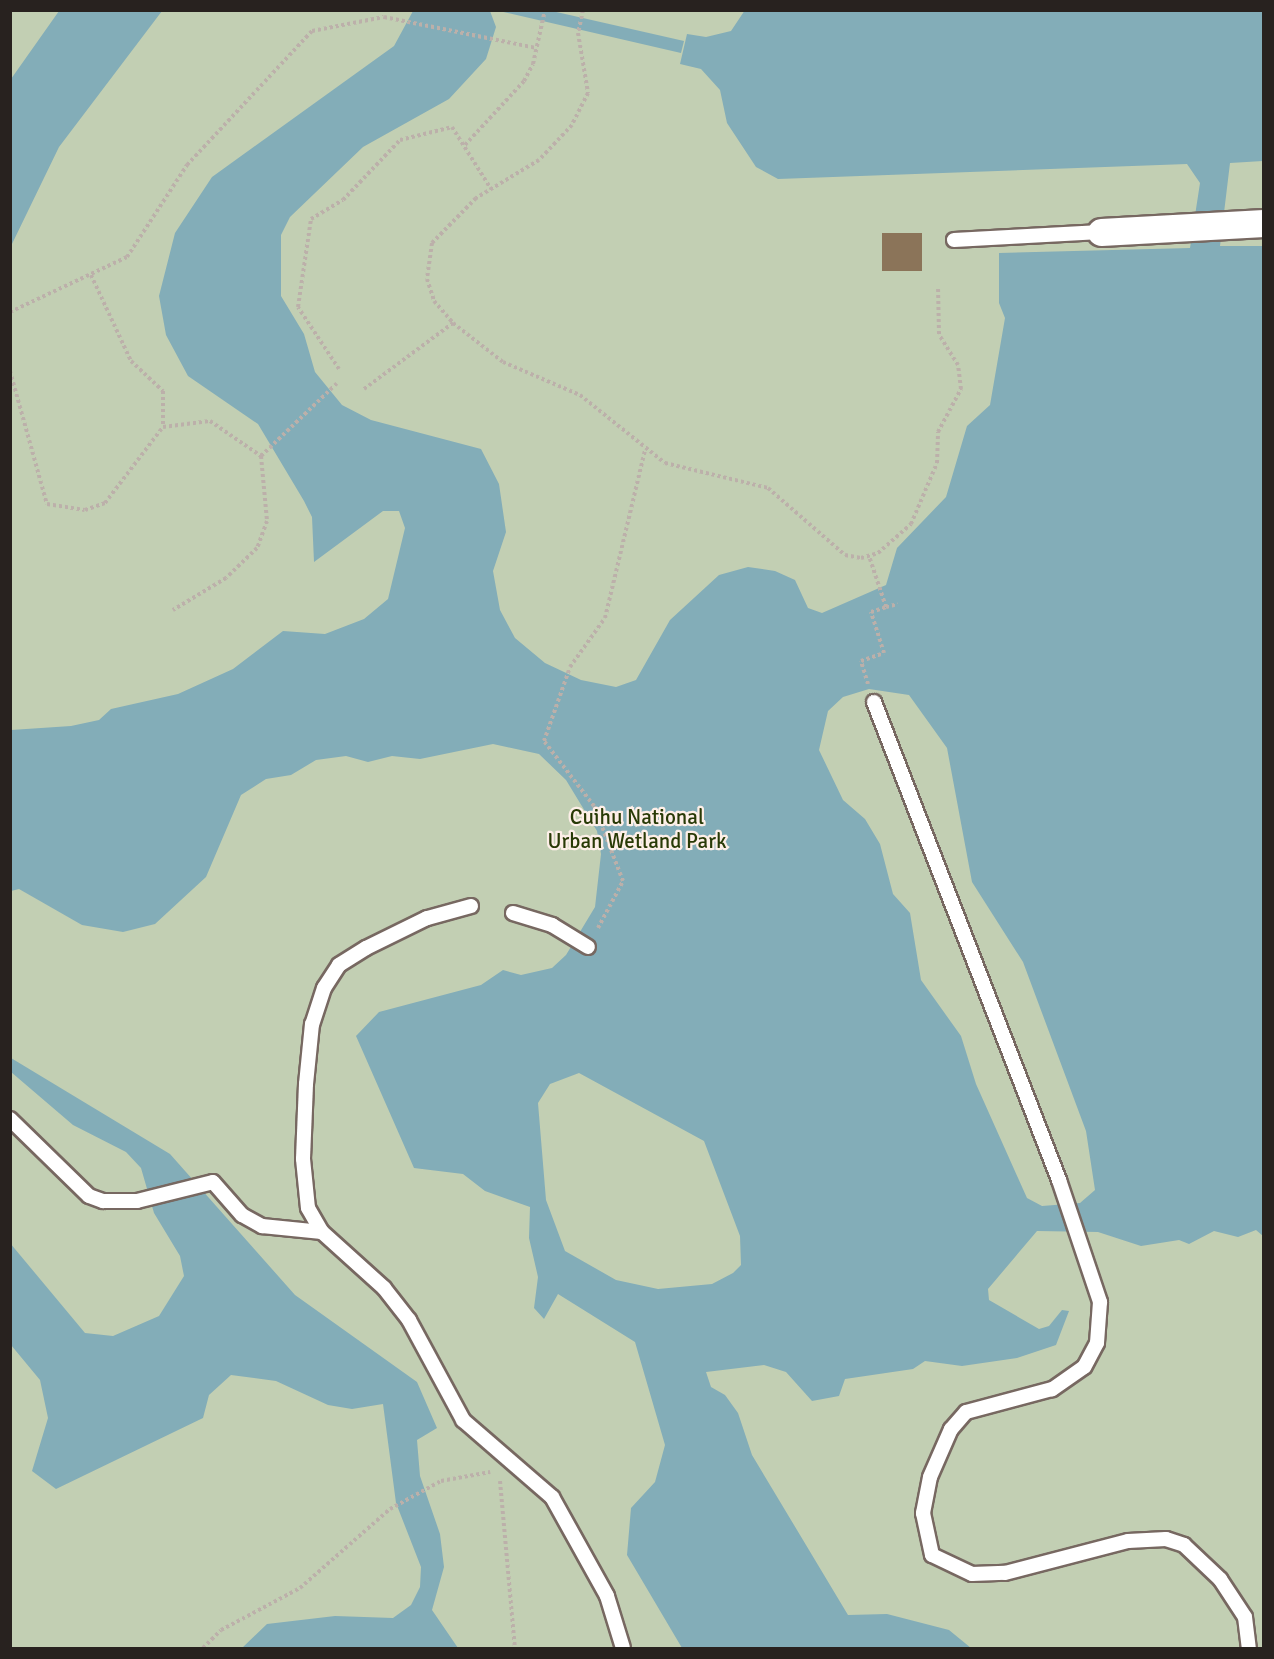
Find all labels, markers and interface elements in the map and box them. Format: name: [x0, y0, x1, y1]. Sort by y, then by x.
park label: Cuihu National Urban Wetland Park: [548, 804, 726, 854]

